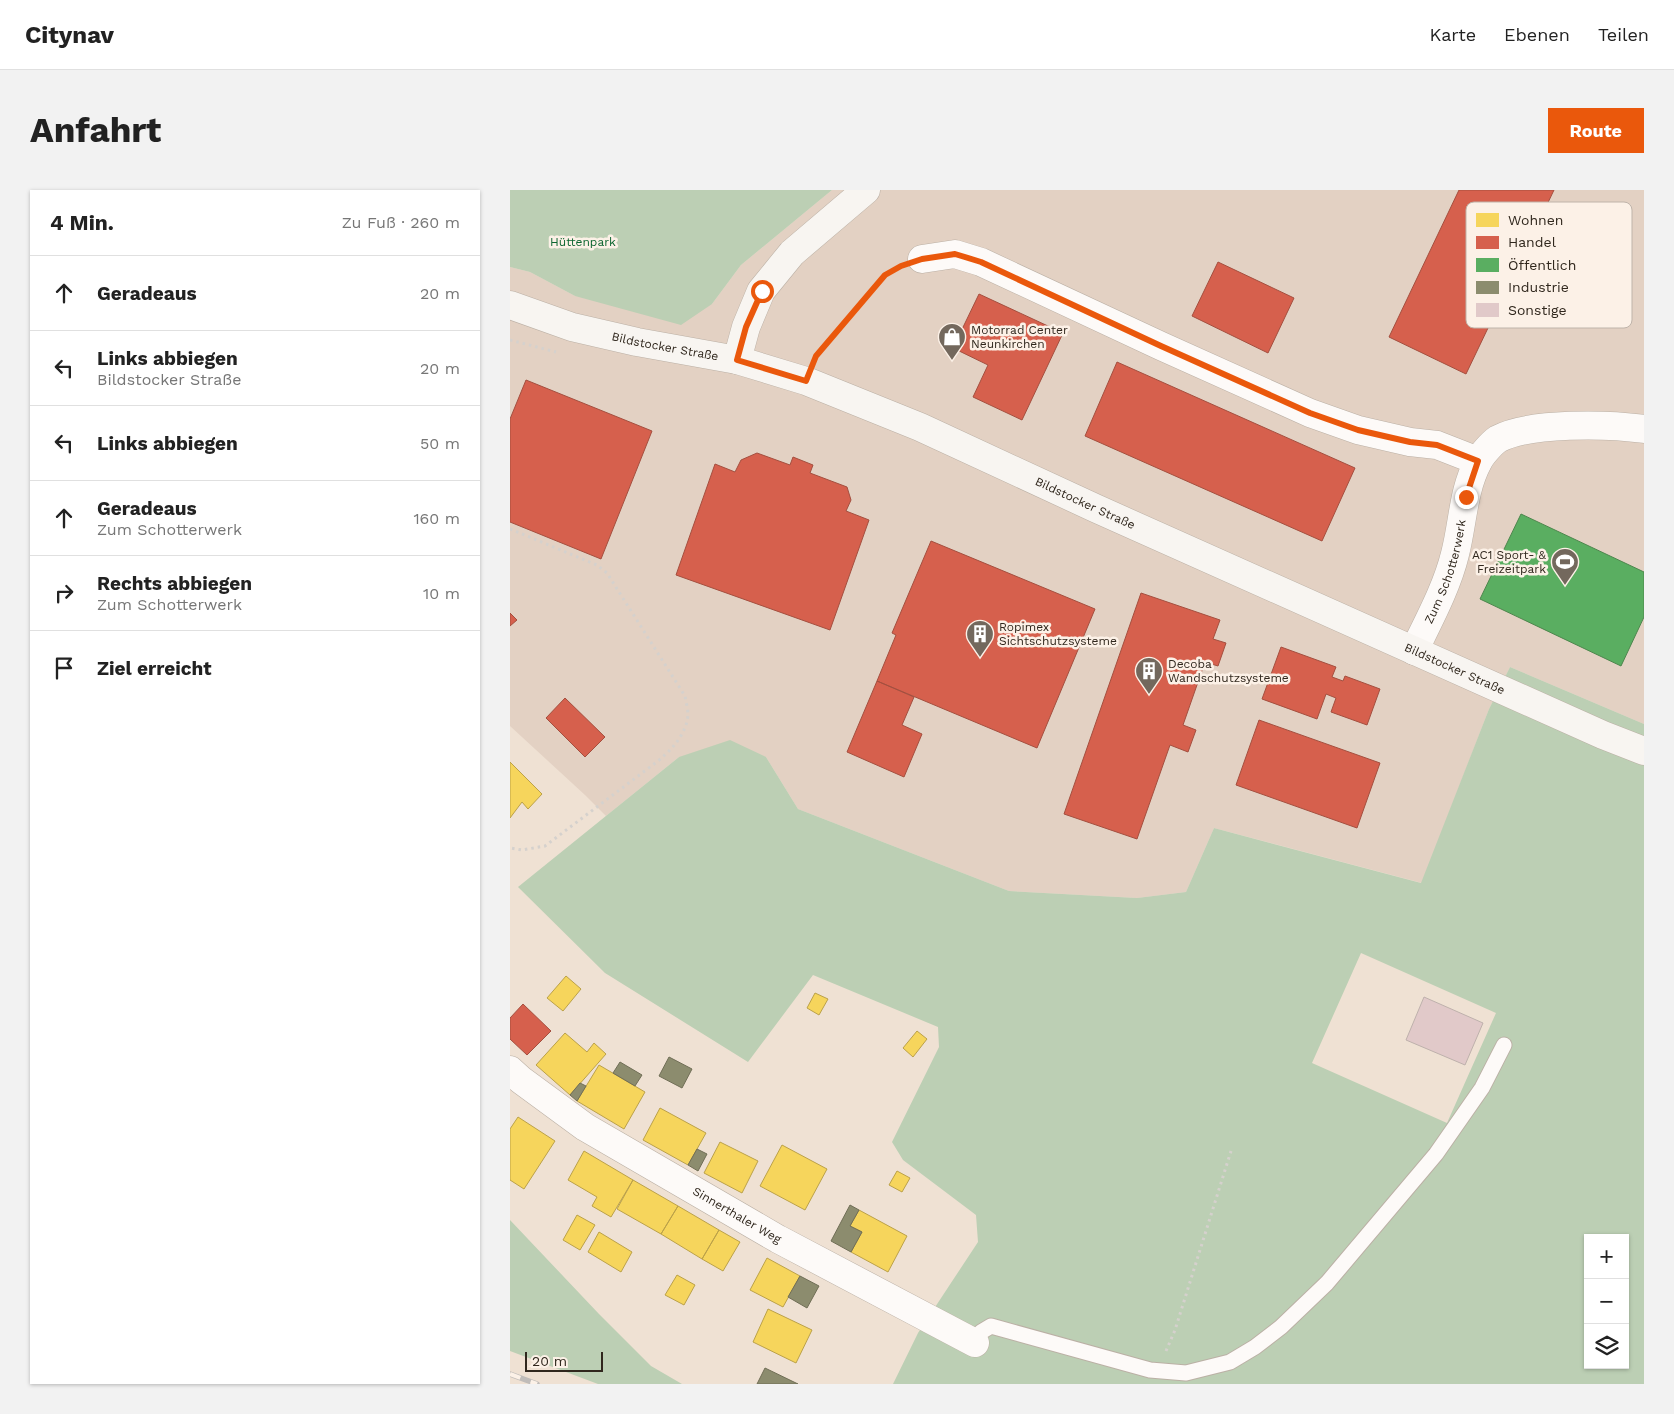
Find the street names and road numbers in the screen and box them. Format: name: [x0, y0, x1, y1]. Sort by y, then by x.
street label: Bildstocker Straße: [610, 329, 720, 364]
street label: Bildstocker Straße: [1033, 474, 1137, 532]
street label: Zum Schotterwerk: [1422, 518, 1469, 626]
street label: Bildstocker Straße: [1402, 640, 1507, 697]
street label: Sinnerthaler Weg: [690, 1184, 784, 1247]

